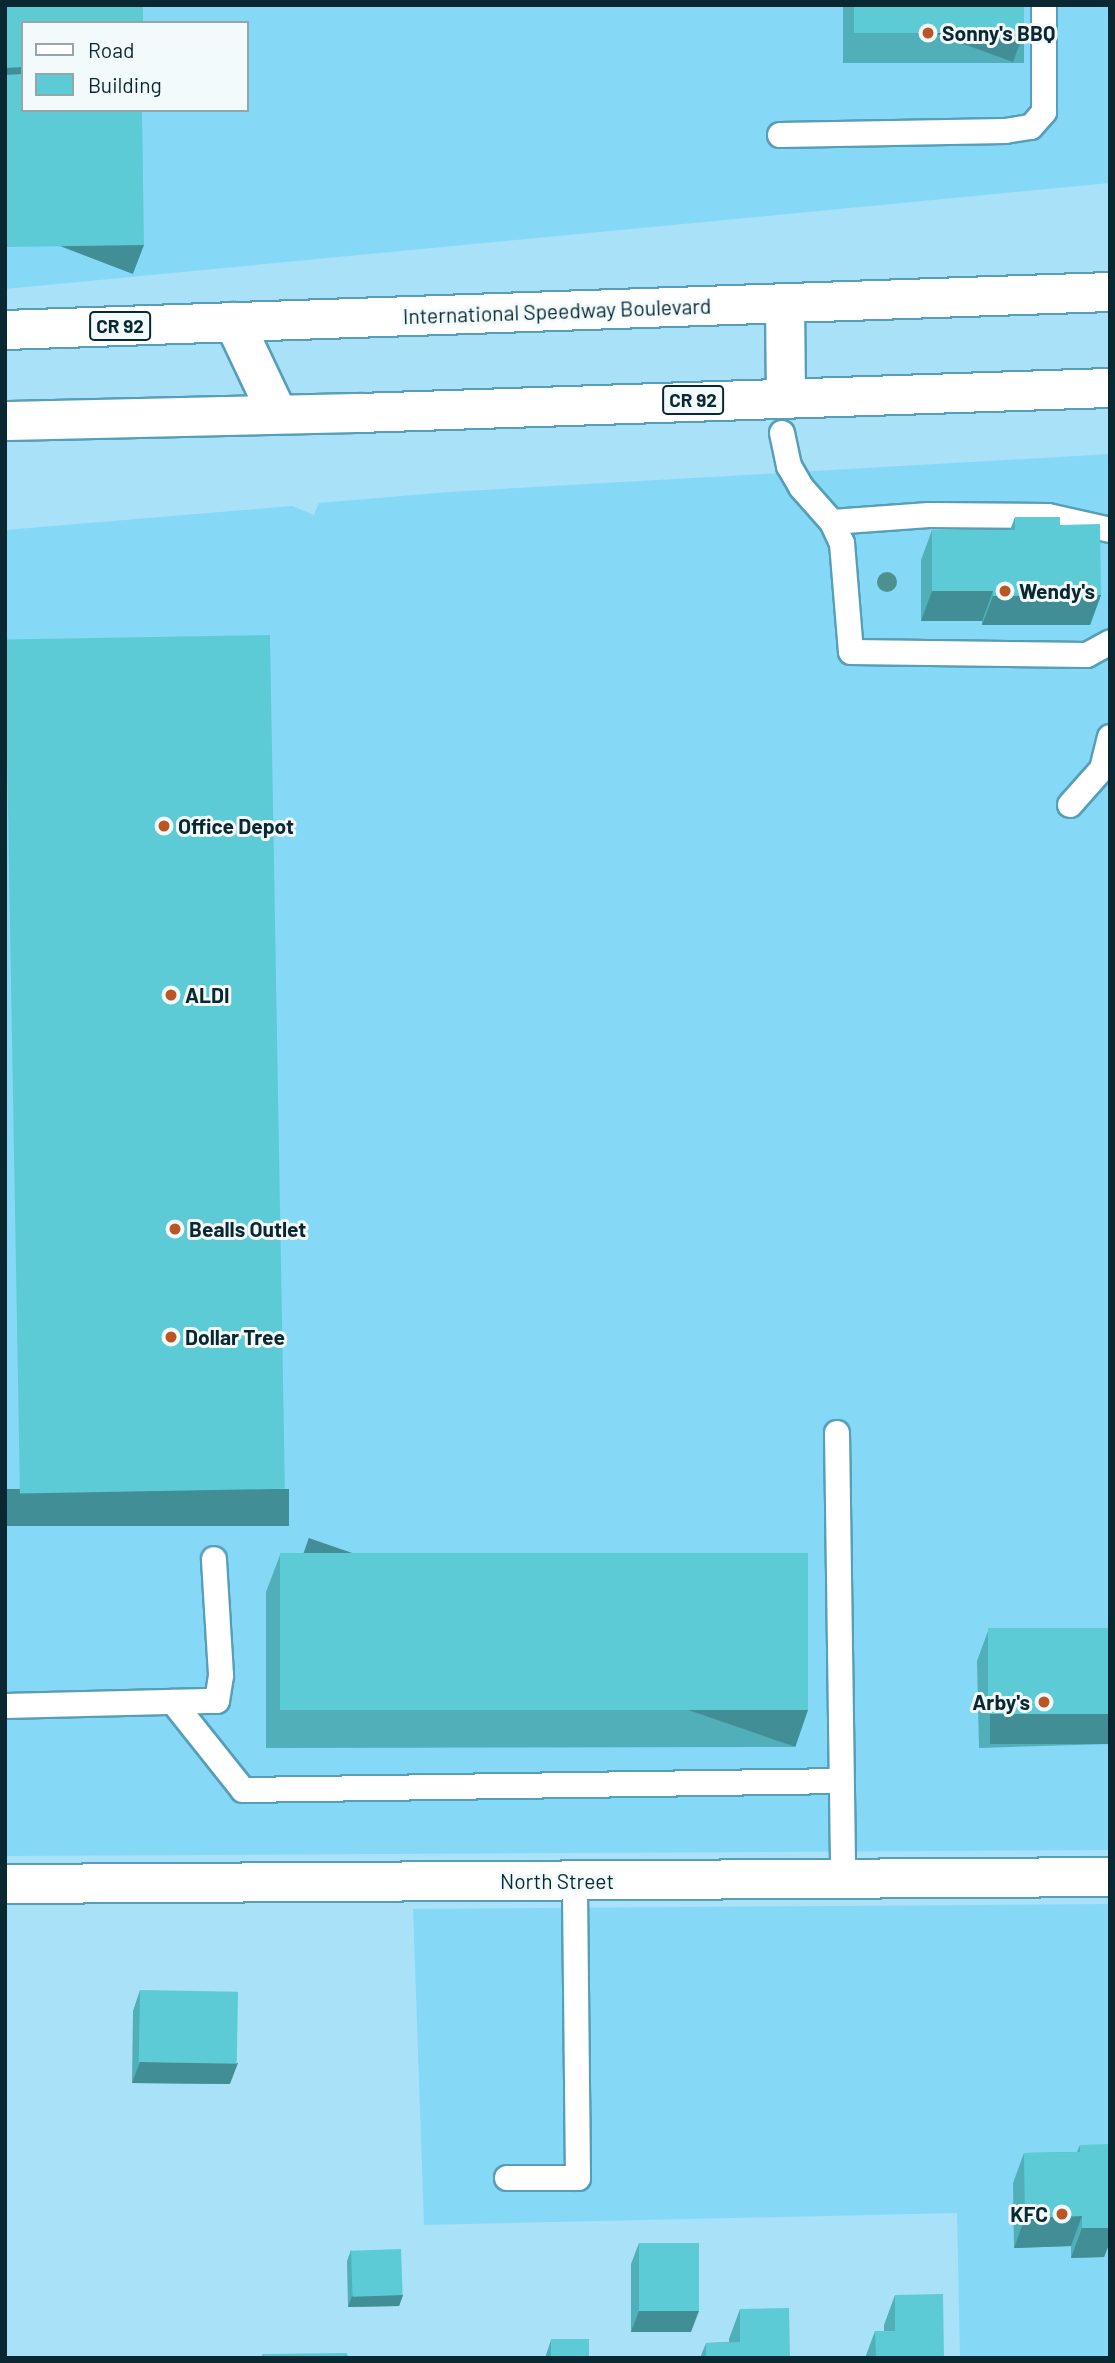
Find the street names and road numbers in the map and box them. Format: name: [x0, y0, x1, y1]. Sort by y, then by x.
street label: International Speedway Boulevard: [402, 293, 712, 329]
road number: CR 92: [88, 310, 152, 342]
road number: CR 92: [662, 384, 724, 416]
street label: North Street: [500, 1868, 614, 1894]

